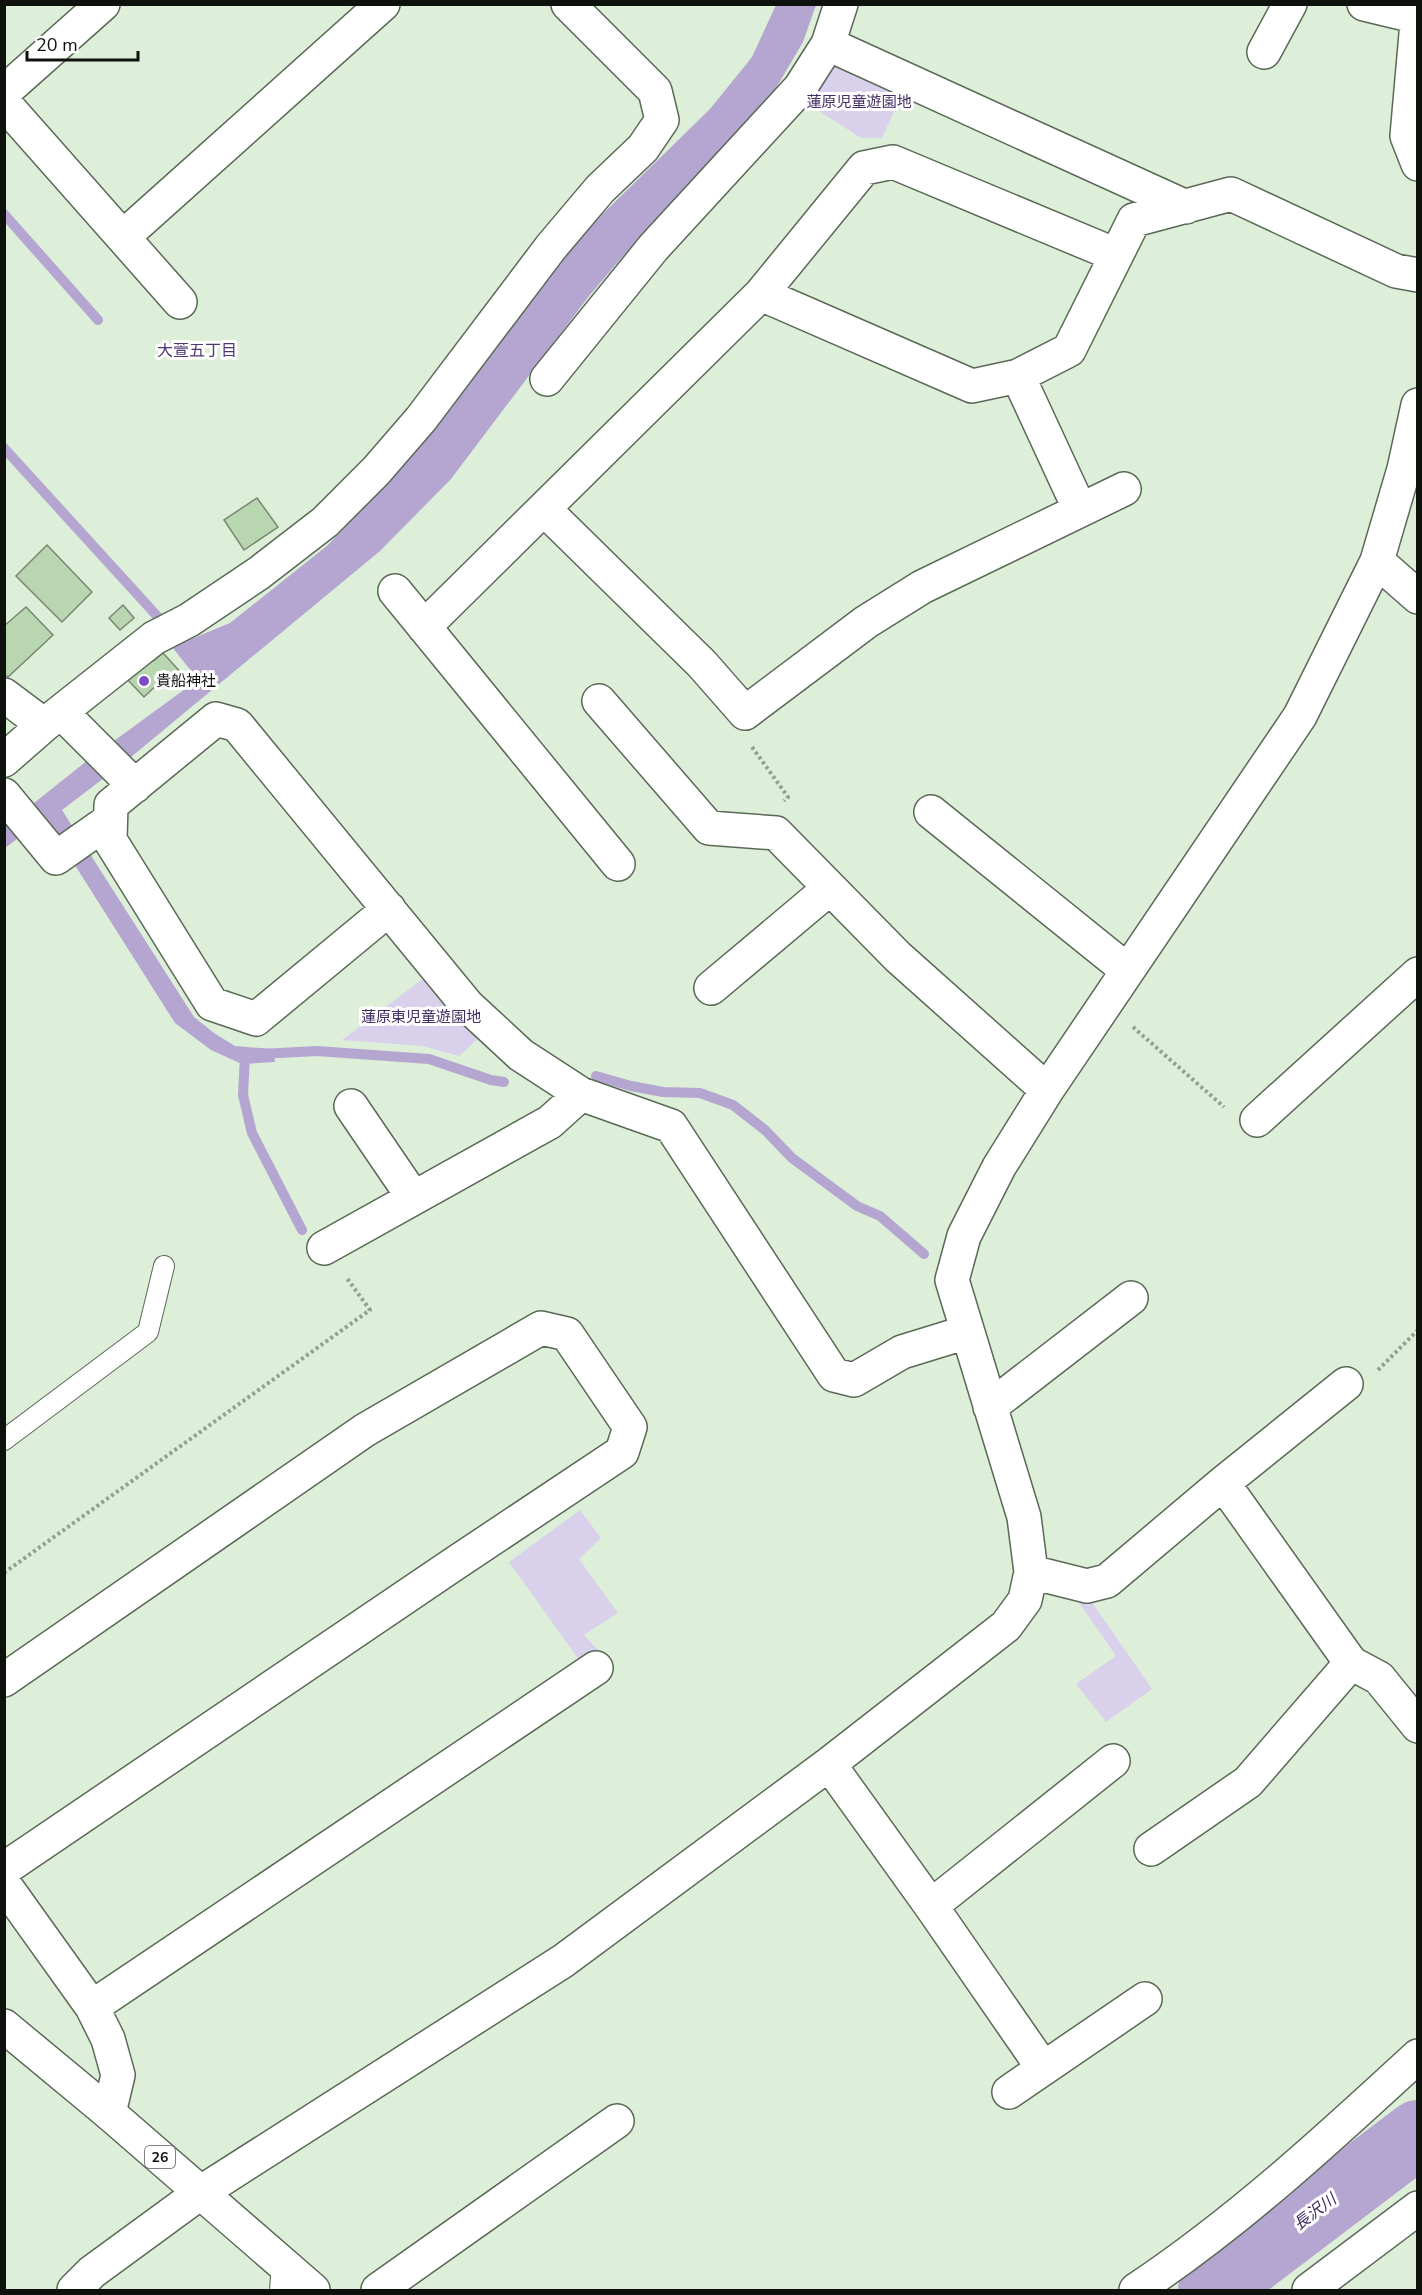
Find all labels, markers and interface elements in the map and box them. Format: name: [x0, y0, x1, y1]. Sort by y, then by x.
scale bar: [27, 24, 138, 62]
text: 20 m: [36, 33, 78, 57]
park label: 蓮原児童遊園地: [806, 92, 912, 112]
district label: 大萱五丁目: [157, 340, 237, 362]
place label: 貴船神社: [156, 671, 216, 691]
marker: 貴船神社: [137, 674, 151, 688]
park label: 蓮原東児童遊園地: [361, 1007, 481, 1027]
road number: 26: [145, 2146, 175, 2168]
water label: 長沢川: [1289, 2188, 1342, 2235]

